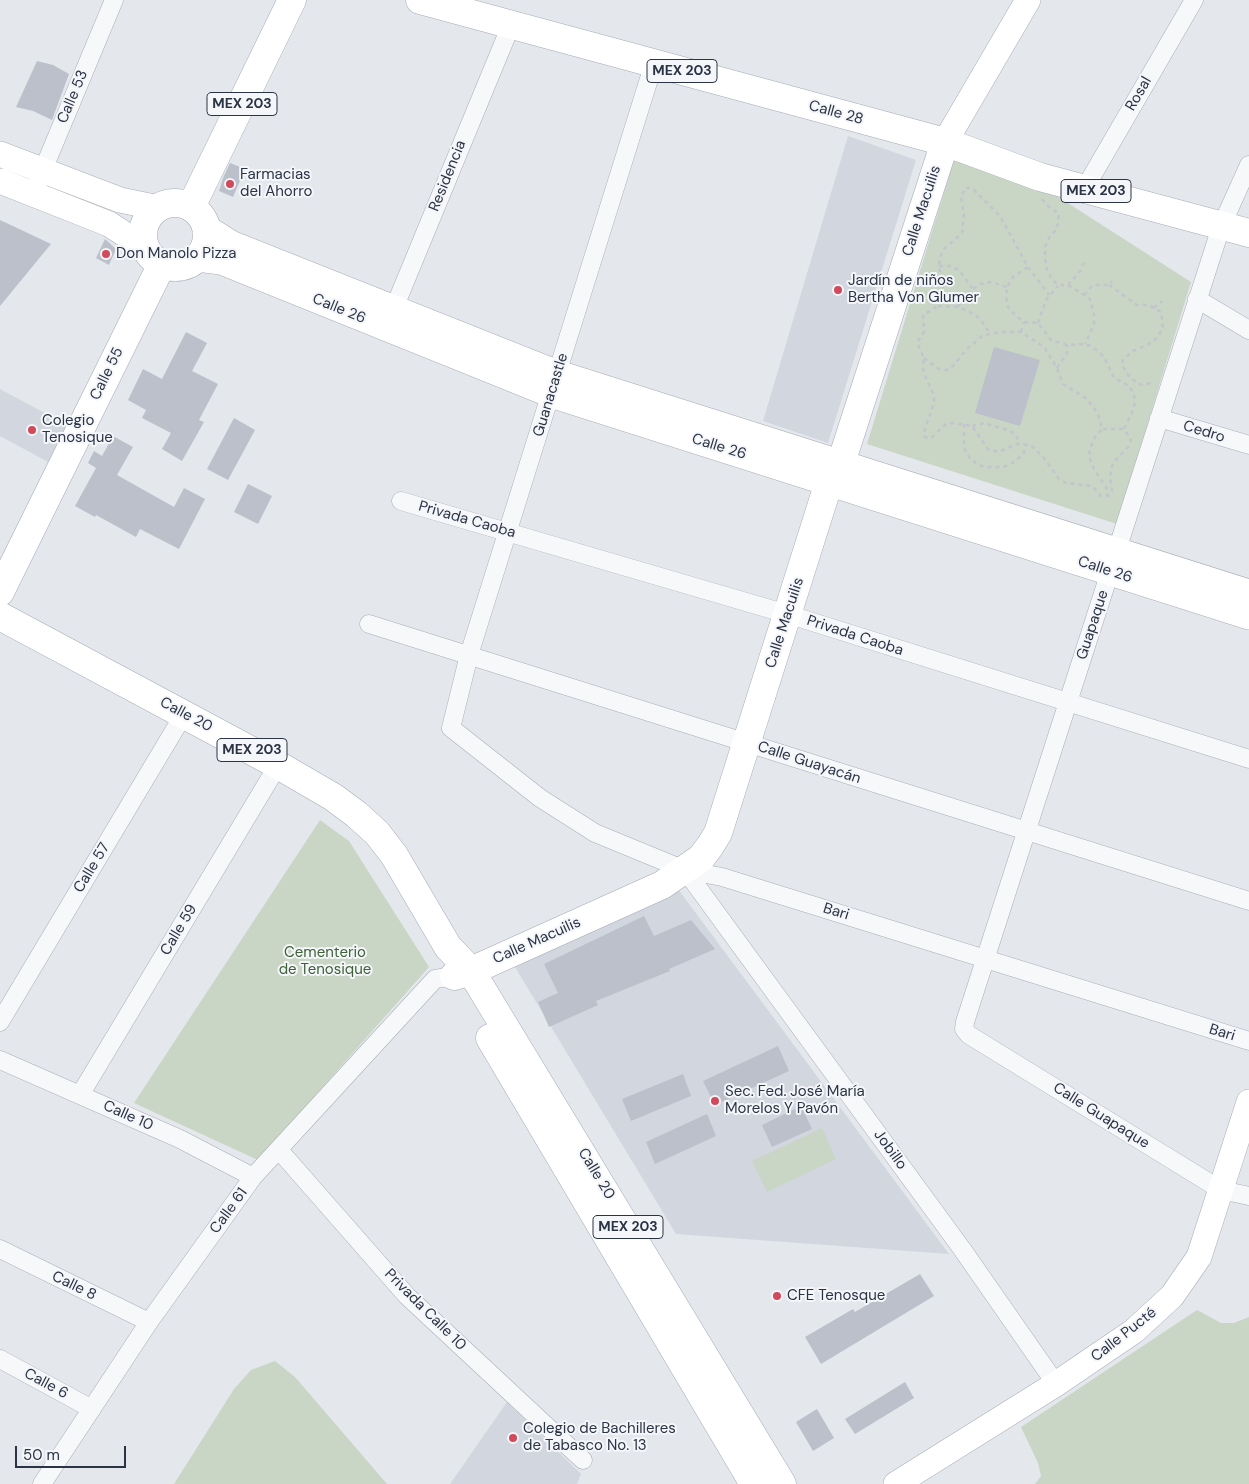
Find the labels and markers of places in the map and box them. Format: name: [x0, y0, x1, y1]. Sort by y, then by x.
place label: Farmacias del Ahorro: [240, 166, 312, 201]
marker: Farmacias del Ahorro: [224, 178, 236, 190]
place label: Don Manolo Pizza: [116, 245, 237, 263]
marker: Don Manolo Pizza: [100, 248, 112, 260]
place label: Jardín de niños Bertha Von Glumer: [848, 272, 979, 307]
marker: Jardín de niños Bertha Von Glumer: [832, 284, 844, 296]
place label: Colegio Tenosique: [42, 412, 113, 447]
marker: Colegio Tenosique: [26, 424, 38, 436]
place label: Sec. Fed. José María Morelos Y Pavón: [725, 1083, 865, 1118]
marker: Sec. Fed. José María Morelos Y Pavón: [709, 1095, 721, 1107]
place label: CFE Tenosque: [787, 1287, 885, 1305]
marker: CFE Tenosque: [771, 1290, 783, 1302]
place label: Colegio de Bachilleres de Tabasco No. 13: [523, 1420, 676, 1455]
marker: Colegio de Bachilleres de Tabasco No. 13: [507, 1432, 519, 1444]

